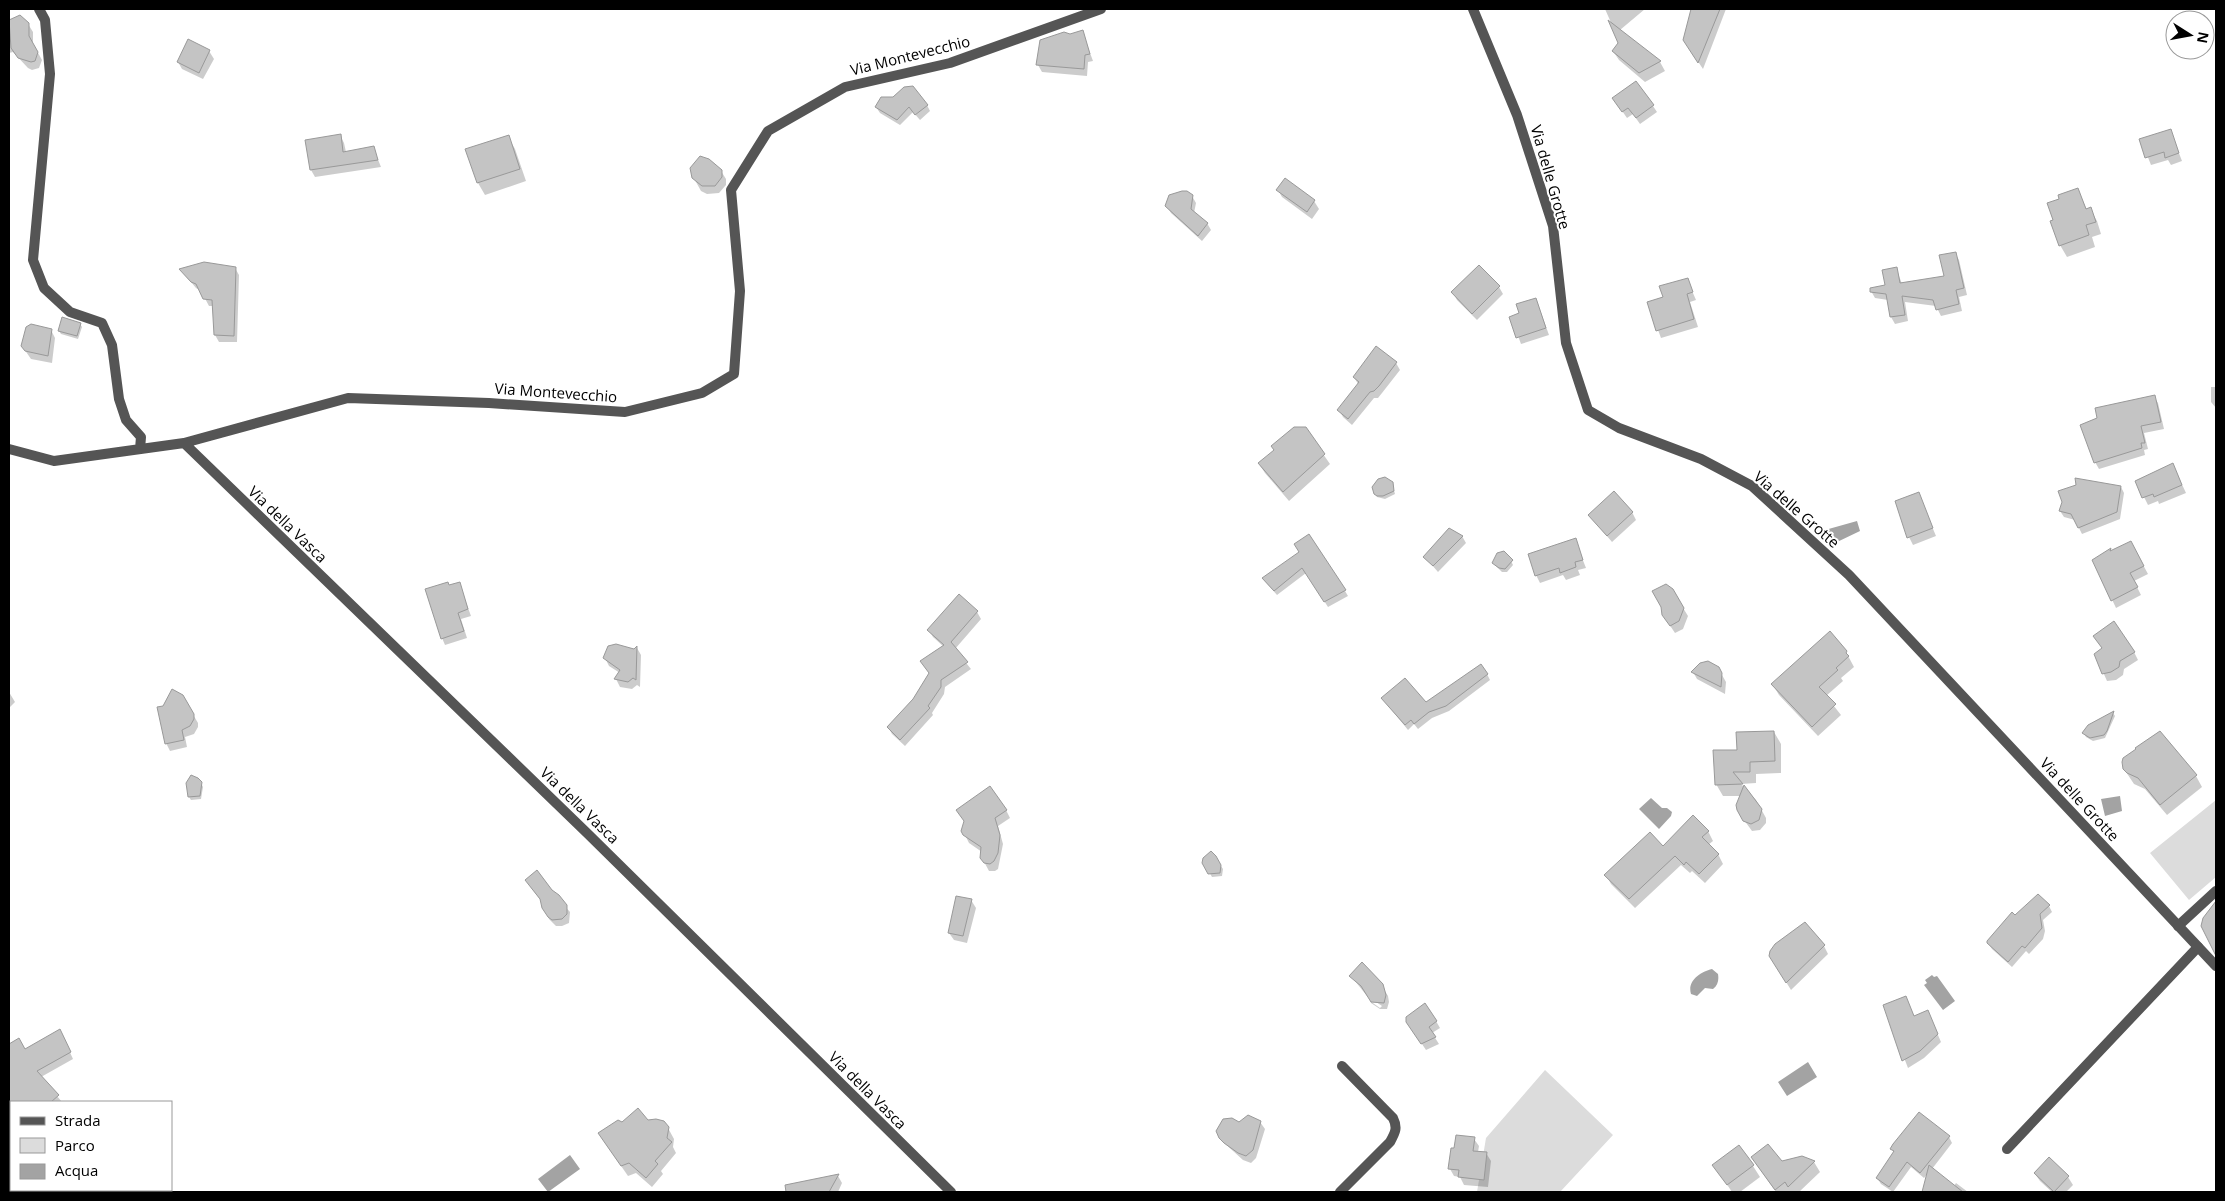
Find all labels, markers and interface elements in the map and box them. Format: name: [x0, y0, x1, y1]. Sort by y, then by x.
north arrow: [2165, 10, 2215, 60]
street label: Via Montevecchio: [848, 30, 972, 80]
text: N: [2193, 30, 2214, 45]
street label: Via delle Grotte: [1527, 123, 1575, 231]
street label: Via Montevecchio: [494, 378, 618, 406]
street label: Via delle Grotte: [1750, 466, 1844, 552]
street label: Via della Vasca: [244, 481, 332, 567]
street label: Via delle Grotte: [2036, 753, 2124, 845]
street label: Via della Vasca: [536, 762, 624, 848]
street label: Via della Vasca: [825, 1047, 911, 1133]
legend: [10, 1101, 172, 1191]
text: Strada: [55, 1110, 101, 1130]
text: Parco: [55, 1135, 95, 1155]
text: Acqua: [55, 1160, 98, 1180]

